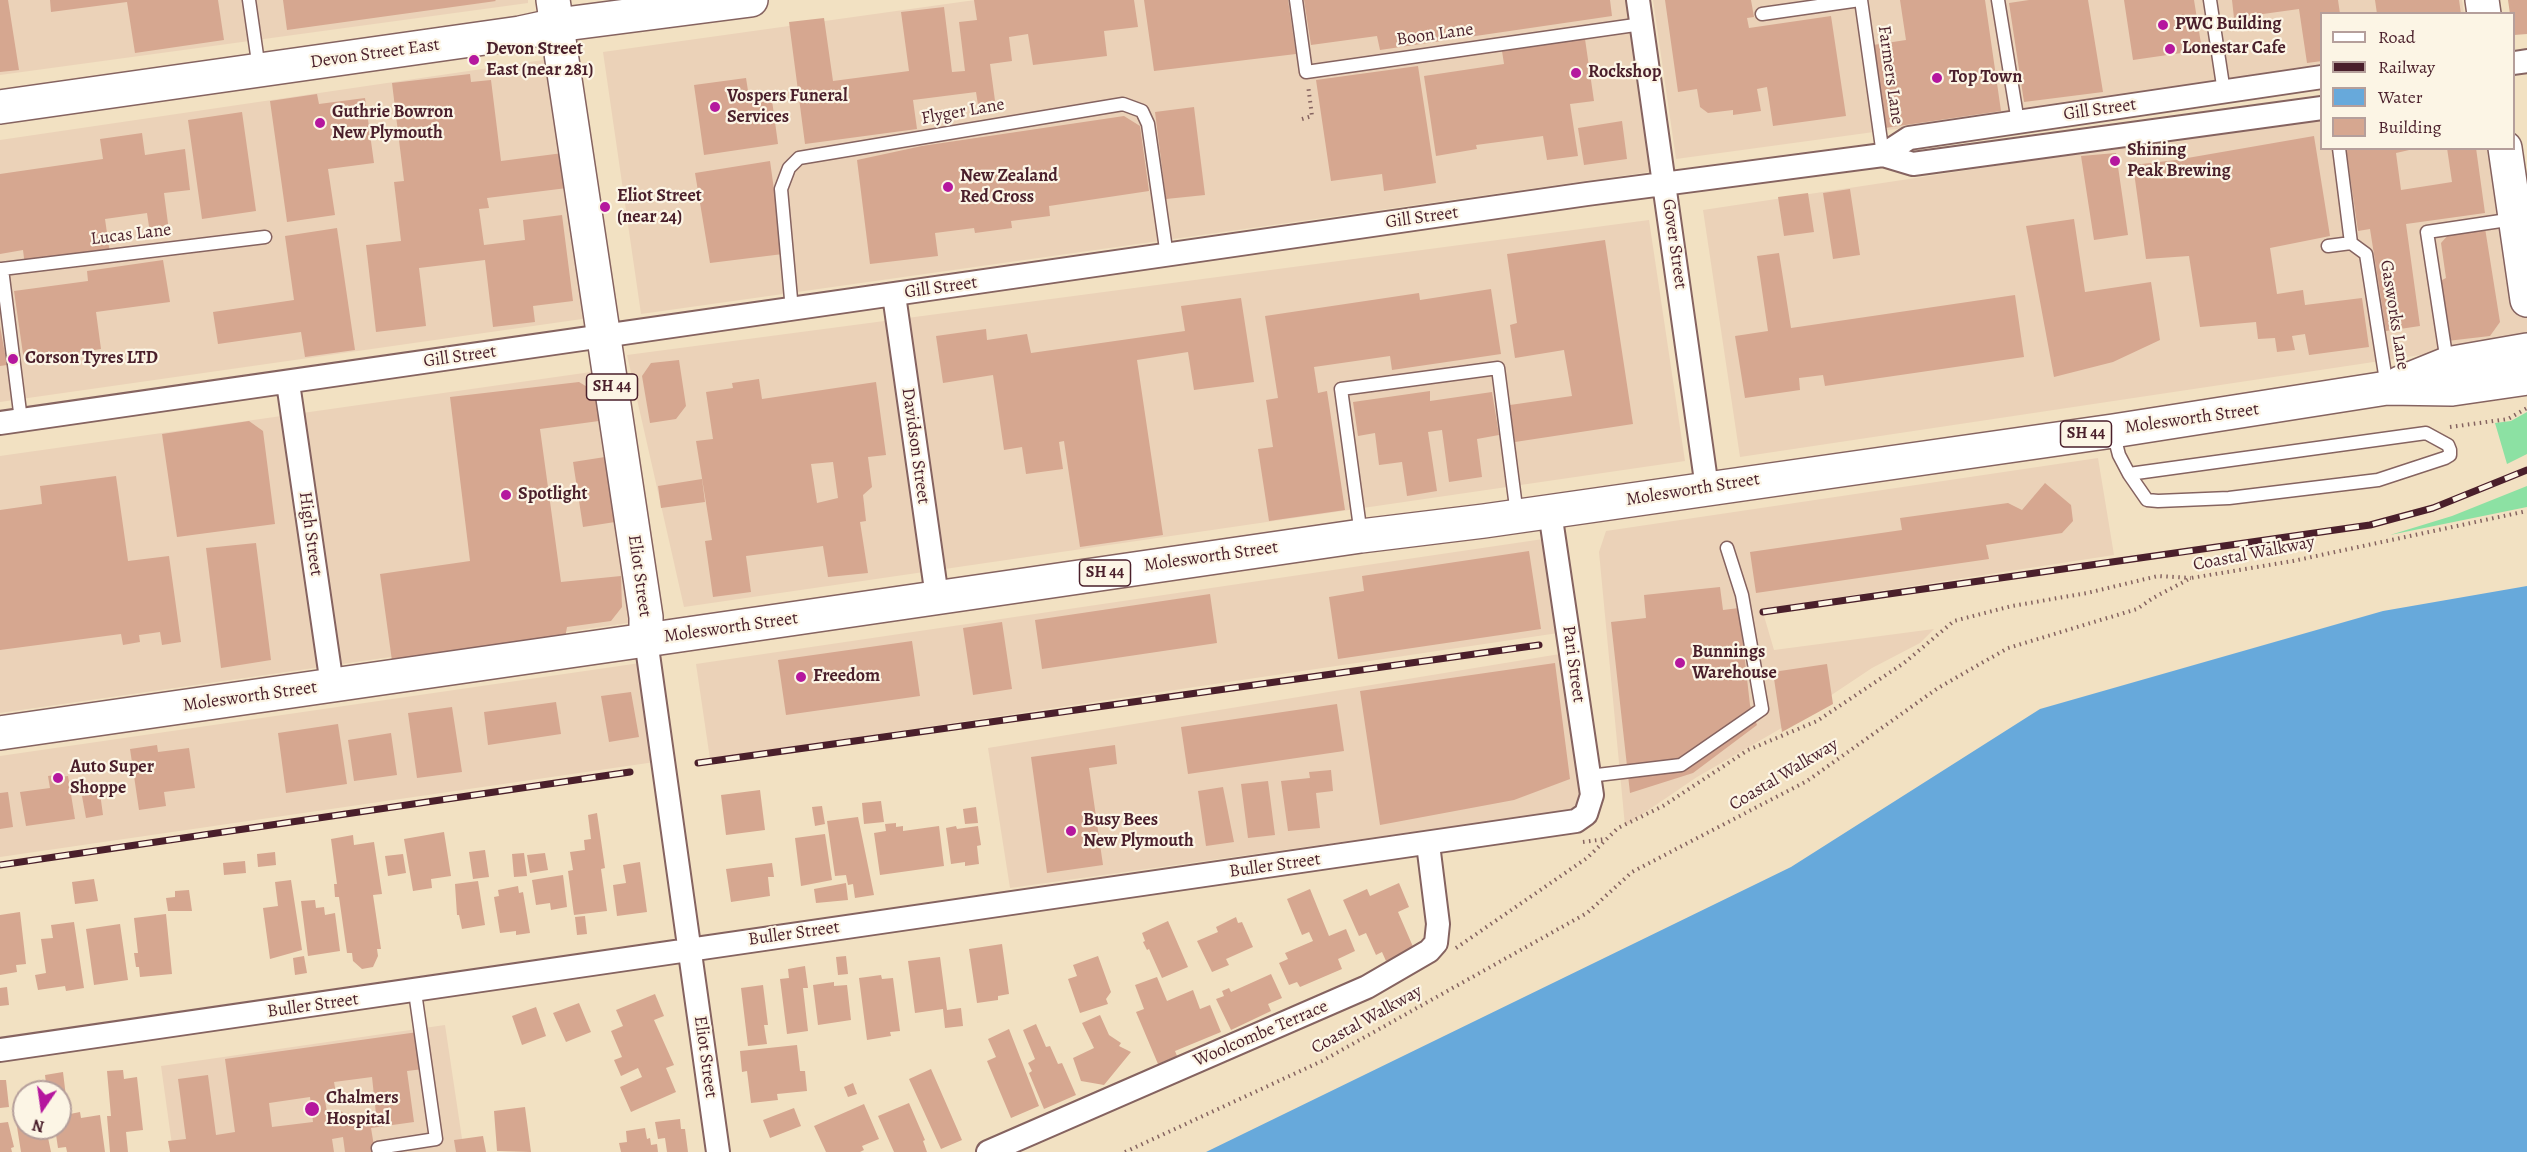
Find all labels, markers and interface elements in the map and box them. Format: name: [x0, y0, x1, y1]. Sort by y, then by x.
legend: [2320, 12, 2515, 150]
place label: PWC Building: [2175, 14, 2282, 36]
marker: PWC Building: [2156, 18, 2170, 32]
street label: Boon Lane: [1395, 19, 1475, 51]
street label: Farmers Lane: [1872, 24, 1908, 126]
text: Road: [2378, 25, 2415, 49]
street label: Devon Street East: [309, 34, 441, 74]
place label: Lonestar Cafe: [2182, 38, 2286, 60]
place label: Devon Street East (near 281): [486, 39, 593, 82]
marker: Lonestar Cafe: [2163, 42, 2177, 56]
marker: Devon Street East (near 281): [467, 53, 481, 67]
text: Railway: [2378, 55, 2435, 79]
place label: Rockshop: [1588, 62, 1661, 84]
marker: Rockshop: [1569, 66, 1583, 80]
place label: Top Town: [1949, 67, 2022, 89]
marker: Top Town: [1930, 71, 1944, 85]
text: Water: [2378, 85, 2423, 109]
place label: Vospers Funeral Services: [727, 86, 848, 128]
street label: Flyger Lane: [920, 94, 1006, 130]
street label: Gill Street: [2062, 94, 2138, 126]
marker: Vospers Funeral Services: [708, 100, 722, 114]
place label: Guthrie Bowron New Plymouth: [332, 102, 453, 144]
text: Building: [2378, 115, 2442, 139]
marker: Guthrie Bowron New Plymouth: [313, 116, 327, 130]
place label: Shining Peak Brewing: [2127, 140, 2231, 182]
marker: Shining Peak Brewing: [2108, 154, 2122, 168]
place label: New Zealand Red Cross: [960, 166, 1058, 208]
marker: New Zealand Red Cross: [941, 180, 955, 194]
place label: Eliot Street (near 24): [617, 186, 702, 228]
street label: Gover Street: [1657, 198, 1691, 290]
marker: Eliot Street (near 24): [598, 200, 612, 214]
street label: Gill Street: [1384, 202, 1460, 234]
street label: Lucas Lane: [90, 219, 172, 251]
street label: Gasworks Lane: [2375, 259, 2413, 371]
street label: Gill Street: [903, 272, 979, 304]
street label: Gill Street: [422, 341, 498, 373]
place label: Corson Tyres LTD: [25, 348, 158, 370]
marker: Corson Tyres LTD: [6, 352, 20, 366]
road number: SH 44: [586, 374, 638, 400]
street label: Davidson Street: [896, 386, 934, 506]
street label: Molesworth Street: [2124, 399, 2260, 439]
road number: SH 44: [2060, 421, 2112, 447]
street label: Molesworth Street: [1625, 469, 1761, 511]
place label: Spotlight: [518, 484, 588, 506]
marker: Spotlight: [499, 488, 513, 502]
street label: High Street: [293, 490, 327, 578]
street label: Coastal Walkway: [2191, 532, 2317, 576]
street label: Eliot Street: [623, 533, 655, 619]
street label: Molesworth Street: [1143, 537, 1279, 577]
road number: SH 44: [1080, 560, 1130, 586]
street label: Molesworth Street: [663, 608, 799, 648]
street label: Pari Street: [1557, 624, 1589, 704]
place label: Bunnings Warehouse: [1692, 642, 1777, 684]
marker: Bunnings Warehouse: [1673, 656, 1687, 670]
place label: Freedom: [813, 666, 880, 688]
marker: Freedom: [794, 670, 808, 684]
street label: Molesworth Street: [182, 677, 318, 717]
street label: Coastal Walkway: [1726, 734, 1842, 816]
place label: Auto Super Shoppe: [70, 757, 154, 800]
marker: Auto Super Shoppe: [51, 771, 65, 785]
place label: Busy Bees New Plymouth: [1083, 810, 1194, 852]
marker: Busy Bees New Plymouth: [1064, 824, 1078, 838]
street label: Buller Street: [1228, 849, 1322, 883]
street label: Buller Street: [747, 917, 841, 951]
street label: Coastal Walkway: [1308, 981, 1426, 1059]
street label: Buller Street: [266, 989, 360, 1023]
street label: Woolcombe Terrace: [1190, 996, 1332, 1072]
street label: Eliot Street: [689, 1014, 721, 1100]
north arrow: [12, 1080, 72, 1140]
place label: Chalmers Hospital: [326, 1088, 399, 1130]
marker: Chalmers Hospital: [303, 1100, 321, 1118]
text: N: [30, 1114, 47, 1138]

